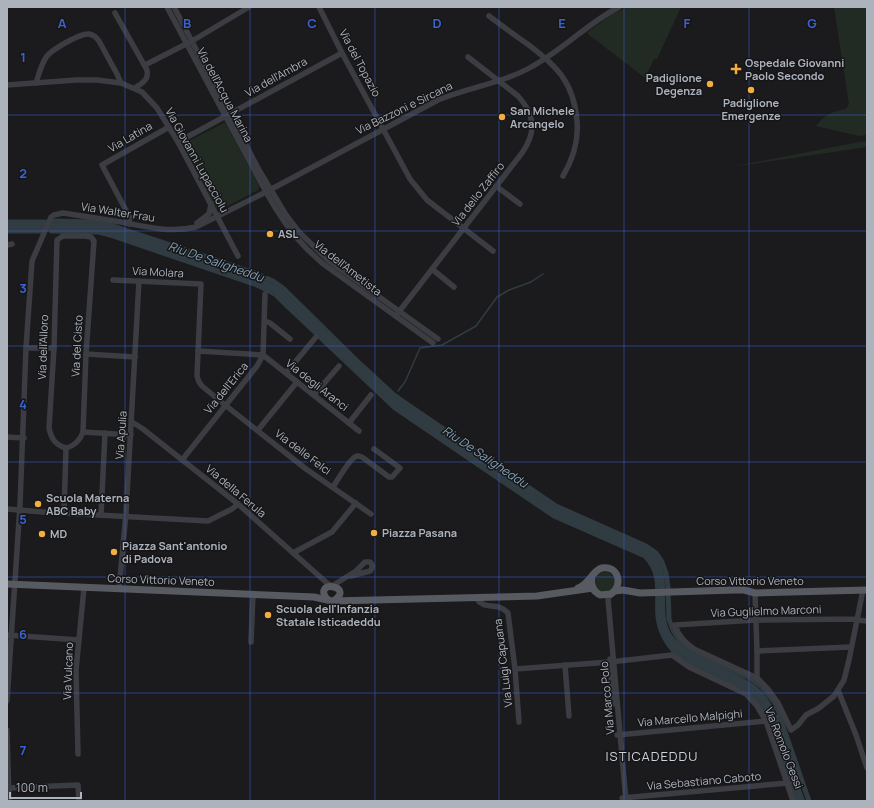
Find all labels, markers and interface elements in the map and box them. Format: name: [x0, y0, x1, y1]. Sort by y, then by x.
text: A: [58, 14, 67, 32]
text: B: [183, 14, 191, 32]
text: C: [307, 14, 317, 32]
text: D: [432, 14, 442, 32]
text: E: [558, 14, 566, 32]
text: F: [684, 14, 691, 32]
text: G: [807, 14, 817, 32]
street label: Via del Topazio: [336, 26, 385, 100]
street label: Via dell'Acqua Marina: [194, 45, 257, 145]
text: 1: [20, 48, 26, 66]
street label: Via dell'Ambra: [242, 53, 309, 100]
place label: Ospedale Giovanni Paolo Secondo: [745, 55, 844, 83]
marker: Ospedale Giovanni Paolo Secondo: [730, 63, 742, 75]
place label: Padiglione Degenza: [646, 70, 702, 98]
street label: Via Bazzoni e Sircana: [353, 78, 455, 137]
marker: Padiglione Degenza: [705, 79, 715, 89]
marker: Padiglione Emergenze: [746, 85, 756, 95]
place label: Padiglione Emergenze: [721, 95, 781, 123]
place label: San Michele Arcangelo: [510, 103, 575, 131]
street label: Via Giovanni Lupacciolu: [162, 105, 233, 215]
marker: San Michele Arcangelo: [497, 112, 507, 122]
street label: Via Latina: [105, 118, 155, 155]
street label: Via dello Zaffiro: [448, 158, 508, 229]
text: 2: [19, 164, 27, 182]
street label: Via Walter Frau: [80, 198, 156, 225]
place label: ASL: [278, 226, 298, 241]
marker: ASL: [265, 229, 275, 239]
street label: Via dell'Ametista: [311, 236, 385, 299]
water label: Riu De Saligheddu: [166, 237, 267, 286]
street label: Via Molara: [132, 263, 184, 280]
text: 3: [19, 279, 27, 297]
street label: Via dell'Alloro: [34, 314, 51, 380]
street label: Via del Cisto: [67, 314, 86, 377]
street label: Via degli Aranci: [283, 355, 352, 414]
street label: Via dell'Erica: [200, 359, 251, 417]
text: 4: [19, 395, 27, 413]
street label: Via Apulia: [111, 410, 130, 460]
water label: Riu De Saligheddu: [439, 422, 532, 492]
street label: Via delle Felci: [272, 425, 335, 478]
street label: Via della Ferula: [203, 461, 270, 520]
place label: Scuola Materna ABC Baby: [46, 490, 129, 518]
marker: Scuola Materna ABC Baby: [33, 499, 43, 509]
text: 5: [19, 510, 27, 528]
place label: Piazza Pasana: [382, 525, 457, 540]
place label: MD: [50, 526, 67, 541]
marker: Piazza Pasana: [369, 528, 379, 538]
marker: MD: [37, 529, 47, 539]
place label: Piazza Sant'antonio di Padova: [122, 538, 228, 566]
marker: Piazza Sant'antonio di Padova: [109, 547, 119, 557]
street label: Corso Vittorio Veneto: [107, 570, 215, 589]
street label: Corso Vittorio Veneto: [696, 573, 804, 588]
place label: Scuola dell'Infanzia Statale Isticadeddu: [276, 601, 381, 629]
street label: Via Guglielmo Marconi: [710, 601, 822, 620]
marker: Scuola dell'Infanzia Statale Isticadeddu: [263, 610, 273, 620]
street label: Via Luigi Capuana: [490, 618, 515, 708]
text: 6: [19, 625, 27, 643]
street label: Via Vulcano: [59, 641, 76, 700]
street label: Via Marco Polo: [596, 660, 617, 735]
street label: Via Marcello Malpighi: [637, 705, 743, 730]
street label: Via Romolo Gessi: [762, 705, 807, 791]
text: 7: [20, 741, 27, 759]
district label: ISTICADEDDU: [606, 747, 698, 765]
street label: Via Sebastiano Caboto: [646, 768, 762, 793]
scale bar: [10, 774, 81, 800]
text: 100 m: [16, 779, 48, 796]

